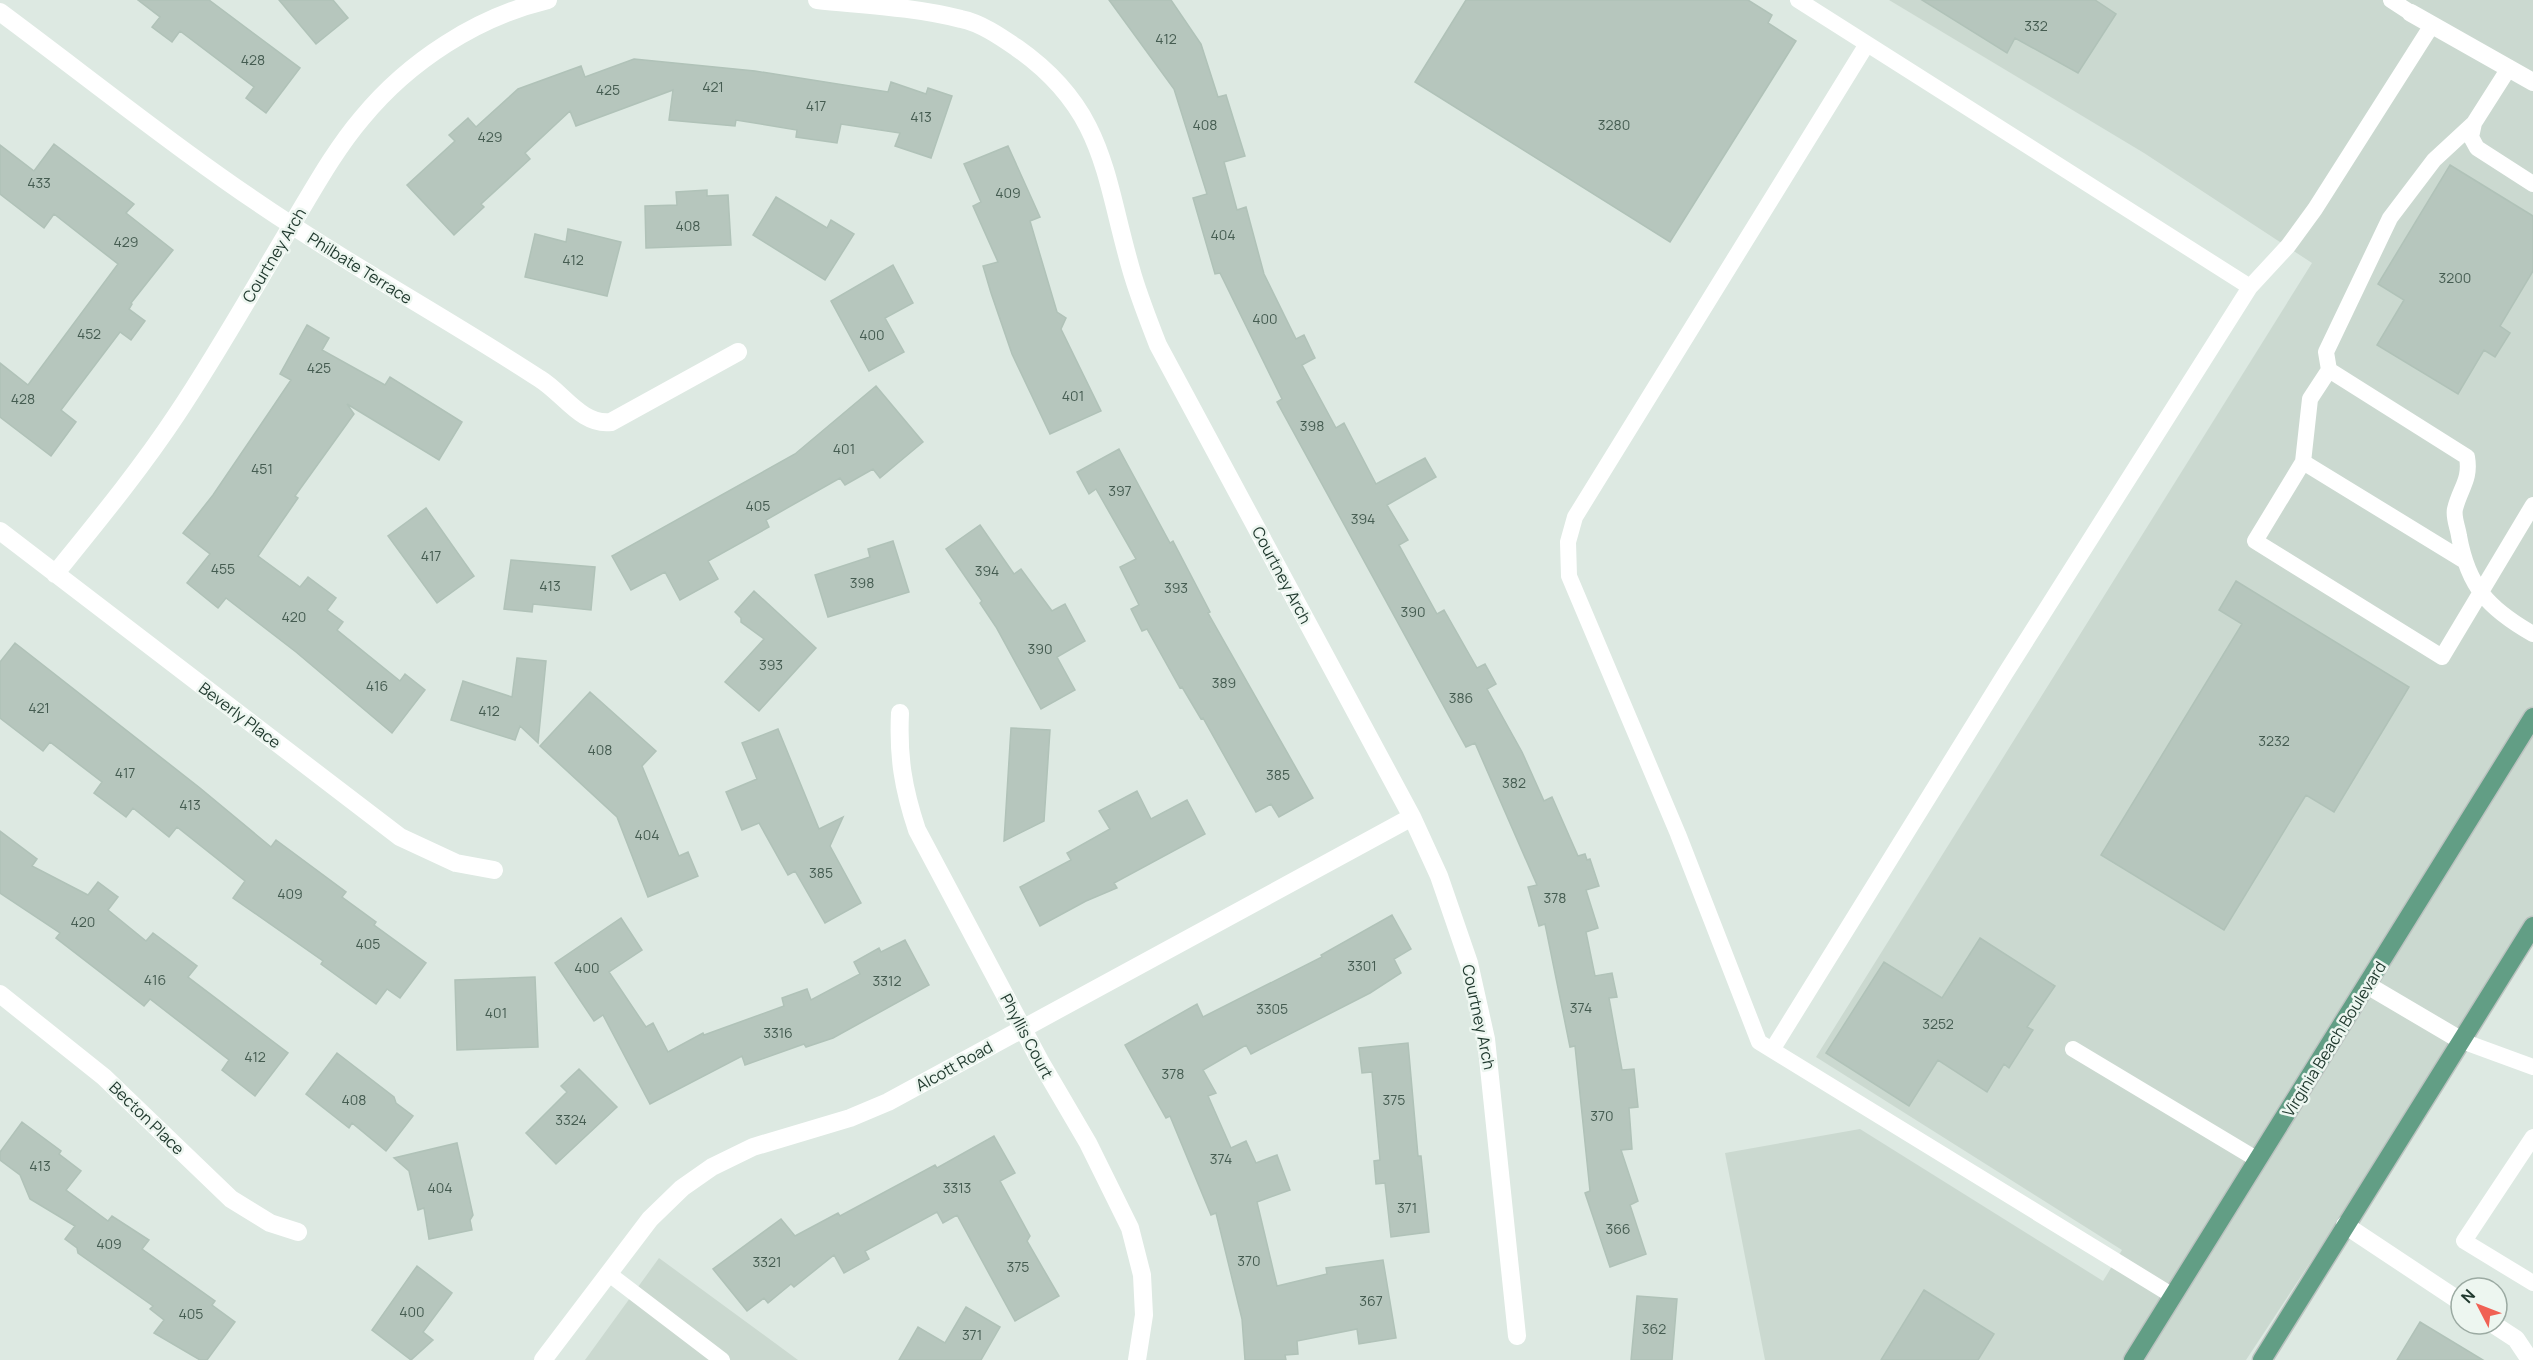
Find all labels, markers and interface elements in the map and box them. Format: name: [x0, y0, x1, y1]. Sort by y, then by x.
house number: 332: [2024, 16, 2048, 35]
house number: 412: [1155, 29, 1177, 48]
house number: 428: [241, 50, 265, 69]
house number: 421: [702, 77, 724, 96]
house number: 425: [596, 80, 620, 99]
house number: 417: [806, 96, 826, 115]
house number: 413: [910, 107, 932, 126]
house number: 408: [1193, 115, 1217, 134]
house number: 3280: [1598, 115, 1630, 134]
house number: 429: [478, 127, 502, 146]
house number: 433: [27, 173, 51, 192]
house number: 409: [995, 183, 1021, 202]
street label: Courtney Arch: [237, 203, 311, 307]
house number: 408: [676, 216, 700, 235]
house number: 404: [1210, 225, 1236, 244]
street label: Philbate Terrace: [304, 227, 416, 309]
house number: 429: [114, 232, 138, 251]
house number: 412: [562, 250, 584, 269]
house number: 3200: [2439, 268, 2471, 287]
house number: 400: [1252, 309, 1278, 328]
house number: 452: [77, 324, 101, 343]
house number: 400: [859, 325, 885, 344]
house number: 425: [307, 358, 331, 377]
house number: 401: [1062, 386, 1084, 405]
house number: 428: [11, 389, 35, 408]
house number: 398: [1300, 416, 1324, 435]
house number: 401: [833, 439, 855, 458]
house number: 451: [251, 459, 273, 478]
house number: 397: [1108, 481, 1132, 500]
house number: 405: [746, 496, 770, 515]
house number: 394: [1351, 509, 1375, 528]
street label: Courtney Arch: [1247, 523, 1317, 627]
house number: 417: [421, 546, 441, 565]
house number: 455: [211, 559, 235, 578]
house number: 394: [975, 561, 999, 580]
house number: 398: [850, 573, 874, 592]
house number: 413: [539, 576, 561, 595]
house number: 393: [1164, 578, 1188, 597]
house number: 390: [1401, 602, 1425, 621]
house number: 420: [282, 607, 306, 626]
house number: 390: [1028, 639, 1052, 658]
house number: 393: [759, 655, 783, 674]
house number: 389: [1212, 673, 1236, 692]
house number: 416: [366, 676, 388, 695]
street label: Beverly Place: [194, 677, 286, 753]
house number: 386: [1449, 688, 1473, 707]
house number: 421: [28, 698, 50, 717]
house number: 412: [478, 701, 500, 720]
house number: 3232: [2258, 731, 2290, 750]
house number: 408: [588, 740, 612, 759]
house number: 417: [115, 763, 135, 782]
house number: 385: [1266, 765, 1290, 784]
house number: 382: [1502, 773, 1526, 792]
house number: 413: [179, 795, 201, 814]
house number: 404: [634, 825, 660, 844]
house number: 385: [809, 863, 833, 882]
house number: 409: [277, 884, 303, 903]
house number: 378: [1544, 888, 1566, 907]
house number: 420: [71, 912, 95, 931]
house number: 405: [356, 934, 380, 953]
house number: 3301: [1347, 956, 1377, 975]
street label: Virginia Beach Boulevard: [2277, 957, 2391, 1121]
house number: 400: [574, 958, 600, 977]
street label: Courtney Arch: [1457, 962, 1501, 1072]
house number: 416: [144, 970, 166, 989]
house number: 3312: [873, 971, 901, 990]
street label: Phyllis Court: [995, 990, 1059, 1082]
house number: 374: [1570, 998, 1592, 1017]
house number: 3305: [1256, 999, 1288, 1018]
house number: 401: [485, 1003, 507, 1022]
house number: 3252: [1922, 1014, 1954, 1033]
house number: 3316: [763, 1023, 793, 1042]
street label: Alcott Road: [912, 1036, 996, 1096]
house number: 412: [244, 1047, 266, 1066]
house number: 378: [1162, 1064, 1184, 1083]
street label: Becton Place: [105, 1077, 189, 1159]
house number: 408: [342, 1090, 366, 1109]
house number: 375: [1383, 1090, 1405, 1109]
house number: 370: [1590, 1106, 1614, 1125]
house number: 3324: [555, 1110, 587, 1129]
house number: 374: [1210, 1149, 1232, 1168]
house number: 413: [29, 1156, 51, 1175]
house number: 404: [427, 1178, 453, 1197]
house number: 3313: [943, 1178, 971, 1197]
house number: 371: [1397, 1198, 1417, 1217]
house number: 366: [1605, 1219, 1631, 1238]
house number: 409: [96, 1234, 122, 1253]
house number: 370: [1237, 1251, 1261, 1270]
house number: 3321: [753, 1252, 781, 1271]
house number: 375: [1007, 1257, 1029, 1276]
north arrow: [2449, 1276, 2509, 1336]
text: N: [2456, 1284, 2480, 1308]
house number: 367: [1359, 1291, 1383, 1310]
house number: 400: [399, 1302, 425, 1321]
house number: 405: [179, 1304, 203, 1323]
house number: 362: [1642, 1319, 1666, 1338]
house number: 371: [962, 1325, 982, 1344]

